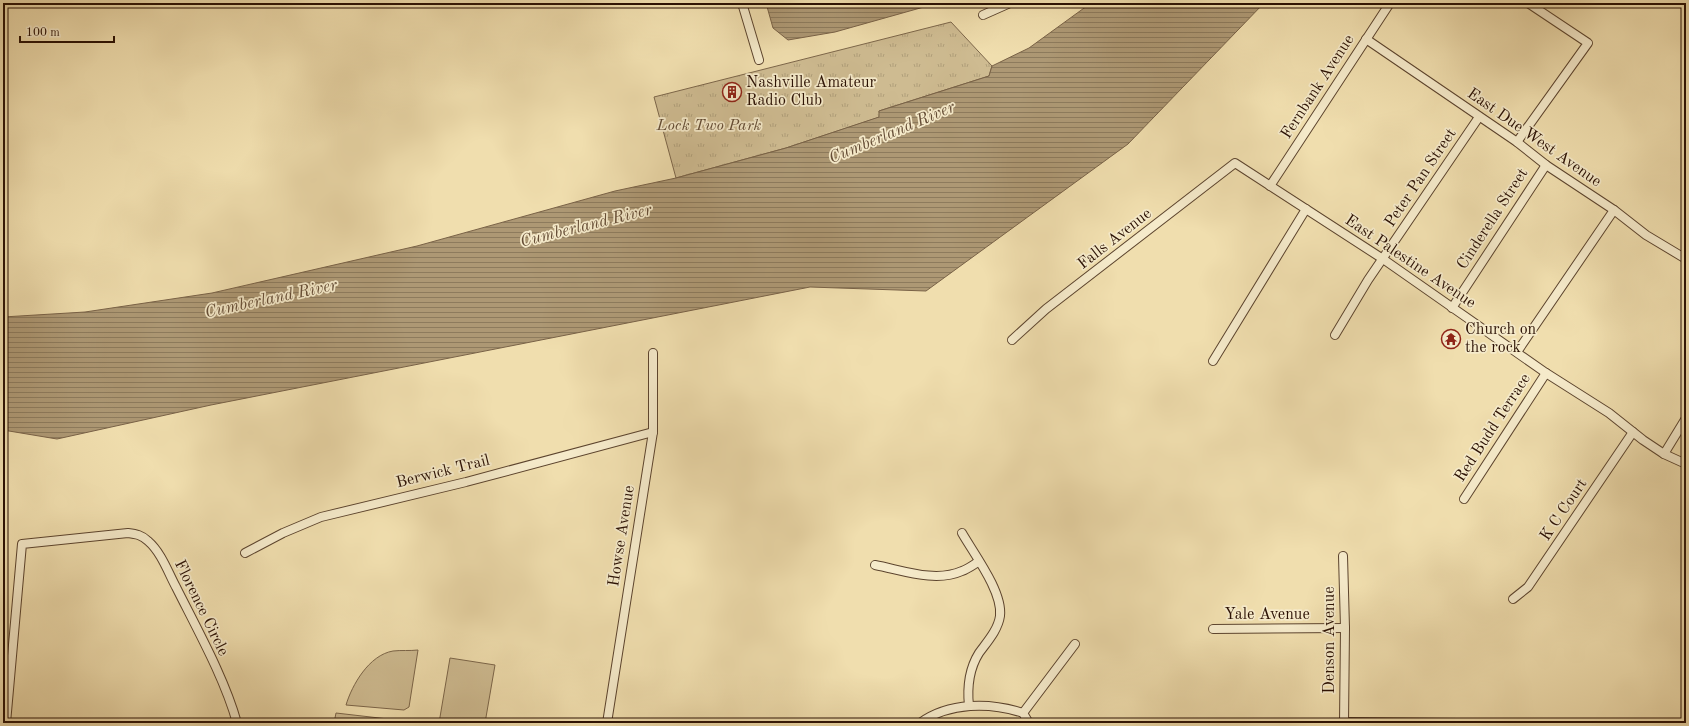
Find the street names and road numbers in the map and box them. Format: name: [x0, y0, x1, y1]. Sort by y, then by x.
street label: Fernbank Avenue: [1278, 32, 1358, 142]
street label: East Due West Avenue: [1464, 86, 1604, 190]
street label: Peter Pan Street: [1382, 126, 1460, 230]
street label: Cinderella Street: [1454, 165, 1532, 272]
street label: Falls Avenue: [1075, 205, 1155, 273]
street label: East Palestine Avenue: [1342, 212, 1478, 312]
street label: Red Budd Terrace: [1452, 371, 1534, 485]
street label: Berwick Trail: [394, 453, 492, 491]
street label: K C Court: [1537, 476, 1591, 544]
street label: Howse Avenue: [606, 484, 638, 588]
street label: Florence Circle: [171, 557, 231, 659]
street label: Denson Avenue: [1322, 586, 1338, 694]
street label: Yale Avenue: [1224, 607, 1310, 623]

